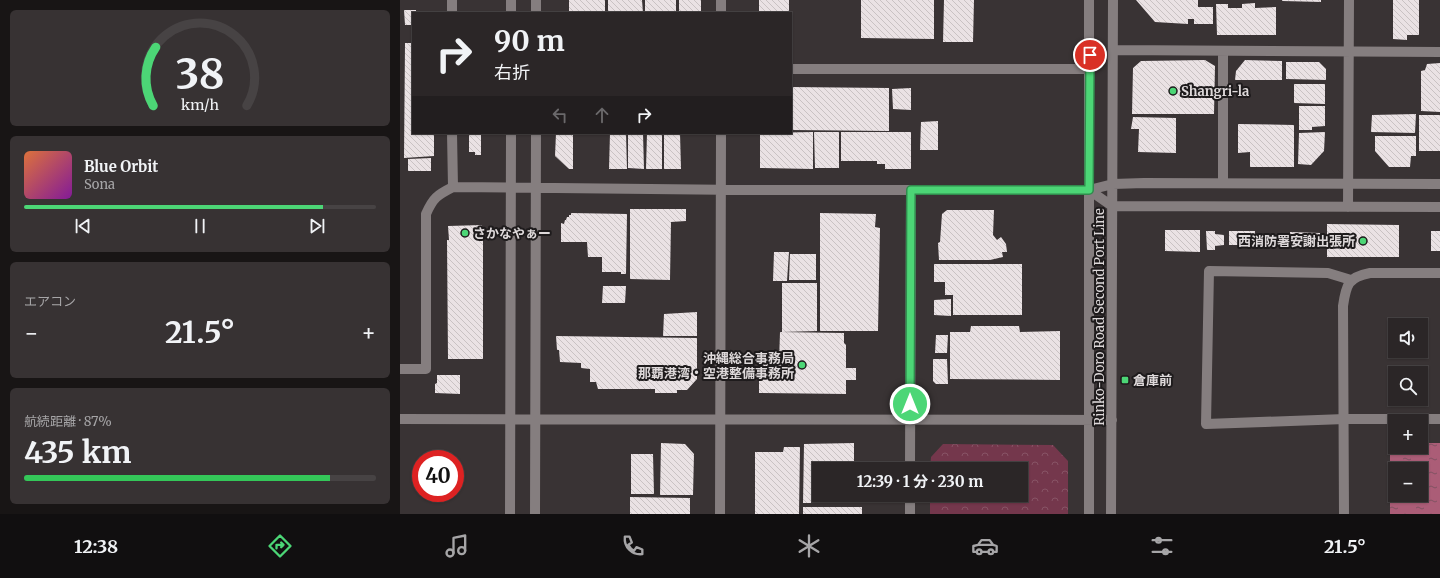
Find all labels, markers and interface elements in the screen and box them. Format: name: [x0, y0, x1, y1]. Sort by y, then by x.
text: 90 m: [494, 23, 565, 59]
icon: right: [428, 28, 480, 80]
pin: [1073, 38, 1107, 72]
icon: arrive: [1079, 44, 1101, 66]
text: 38: [175, 48, 225, 100]
text: 右折: [494, 61, 530, 84]
place label: Shangri-la: [1181, 83, 1249, 100]
marker: Shangri-la: [1168, 86, 1178, 96]
text: km/h: [181, 96, 219, 114]
icon: left: [549, 104, 571, 126]
icon: ahead: [591, 104, 613, 126]
icon: right: [633, 104, 655, 126]
text: Blue Orbit: [84, 157, 158, 176]
text: Sona: [84, 176, 115, 193]
street label: Rinko-Doro Road Second Port Line: [1091, 208, 1108, 426]
icon: previous: [72, 215, 94, 237]
icon: pause: [189, 215, 211, 237]
icon: next: [306, 215, 328, 237]
place label: さかなやぁー: [473, 225, 551, 242]
marker: さかなやぁー: [460, 228, 470, 238]
place label: 西消防署安謝出張所: [1238, 233, 1355, 250]
marker: 西消防署安謝出張所: [1358, 236, 1368, 246]
text: エアコン: [24, 293, 76, 310]
text: 21.5°: [165, 313, 235, 351]
map controls: [1388, 318, 1428, 502]
button: sound: [1388, 318, 1428, 358]
text: −: [24, 319, 39, 347]
text: +: [361, 319, 376, 347]
place label: 沖縄総合事務局 那覇港湾・空港整備事務所: [638, 350, 794, 382]
marker: 沖縄総合事務局 那覇港湾・空港整備事務所: [797, 360, 807, 370]
button: search: [1388, 366, 1428, 406]
place label: 倉庫前: [1133, 372, 1172, 389]
marker: 倉庫前: [1120, 375, 1130, 385]
position arrow: [889, 383, 931, 425]
text: 航続距離 · 87%: [24, 413, 112, 430]
button: +: [1388, 414, 1428, 454]
text: 435 km: [24, 433, 131, 471]
speed limit sign: 40: [412, 450, 464, 502]
button: −: [1388, 462, 1428, 502]
text: 12:39 · 1 分 · 230 m: [857, 472, 983, 491]
icon: directions: [266, 532, 294, 560]
icon: music: [443, 532, 471, 560]
icon: phone: [619, 532, 647, 560]
icon: climate: [795, 532, 823, 560]
icon: car: [971, 532, 999, 560]
icon: filters: [1148, 532, 1176, 560]
text: 12:38: [74, 535, 118, 558]
text: 21.5°: [1324, 535, 1366, 558]

